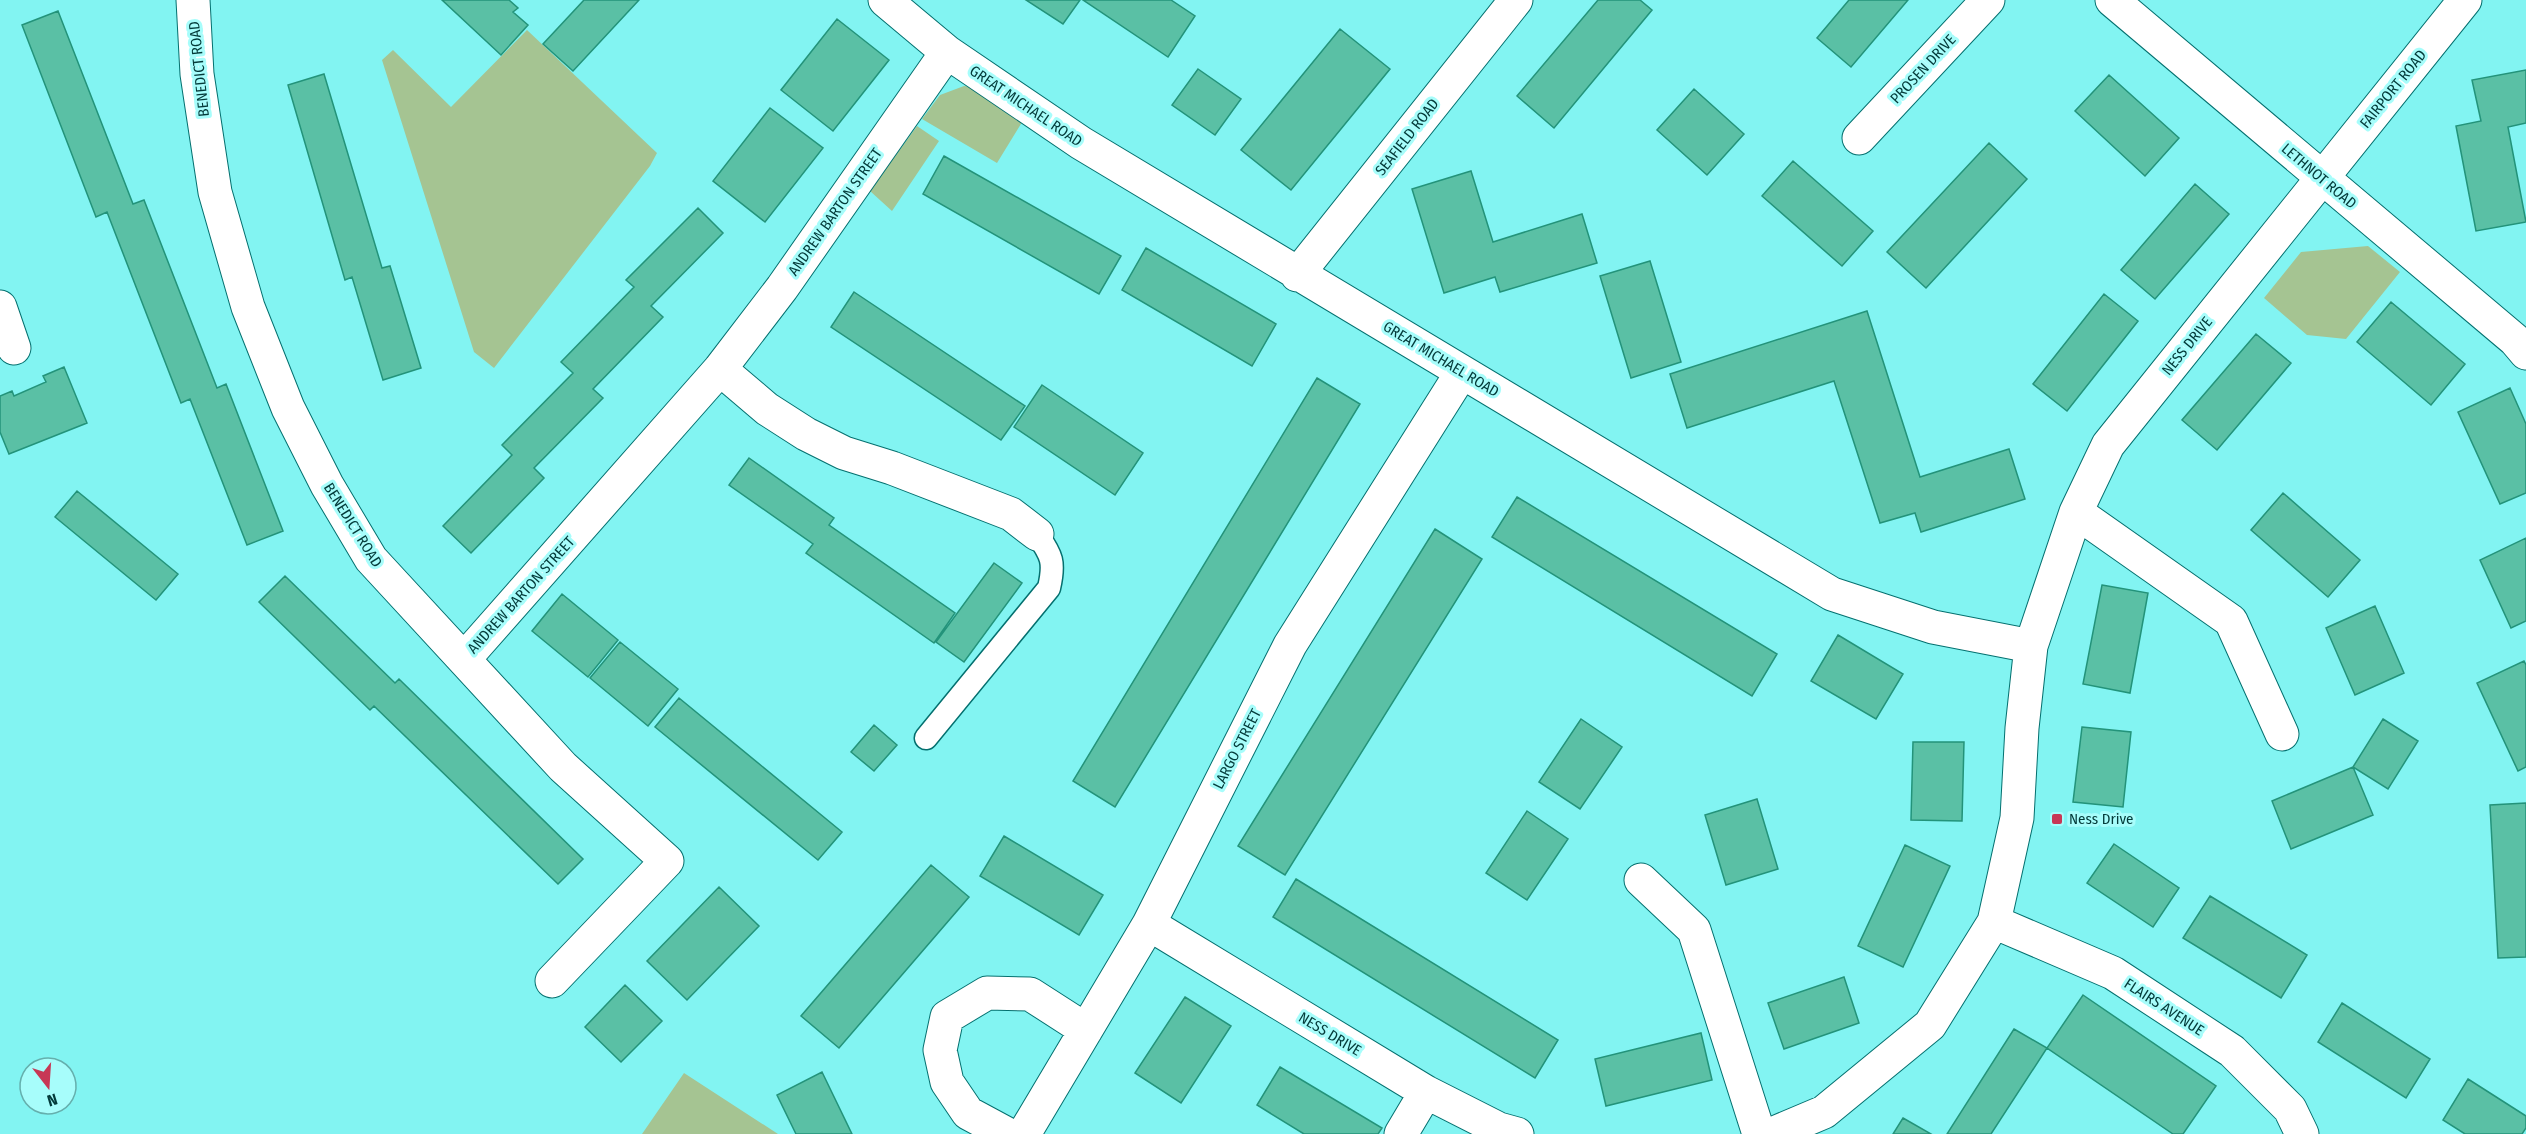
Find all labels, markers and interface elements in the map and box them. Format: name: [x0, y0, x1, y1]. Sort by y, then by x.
street label: BENEDICT ROAD: [185, 20, 213, 118]
street label: PROSEN DRIVE: [1886, 31, 1960, 107]
street label: FAIRPORT ROAD: [2356, 46, 2430, 132]
street label: GREAT MICHAEL ROAD: [966, 62, 1086, 150]
street label: SEAFIELD ROAD: [1371, 95, 1443, 179]
street label: LETHNOT ROAD: [2278, 140, 2360, 212]
street label: ANDREW BARTON STREET: [784, 145, 886, 279]
street label: NESS DRIVE: [2158, 313, 2216, 379]
street label: GREAT MICHAEL ROAD: [1380, 317, 1502, 401]
street label: BENEDICT ROAD: [320, 480, 386, 570]
street label: ANDREW BARTON STREET: [464, 533, 578, 657]
street label: LARGO STREET: [1209, 706, 1265, 792]
place label: Ness Drive: [2069, 810, 2133, 828]
marker: Ness Drive: [2050, 812, 2064, 826]
street label: FLAIRS AVENUE: [2121, 975, 2207, 1039]
street label: NESS DRIVE: [1295, 1008, 1365, 1060]
north arrow: [18, 1056, 78, 1116]
text: N: [45, 1089, 60, 1110]

